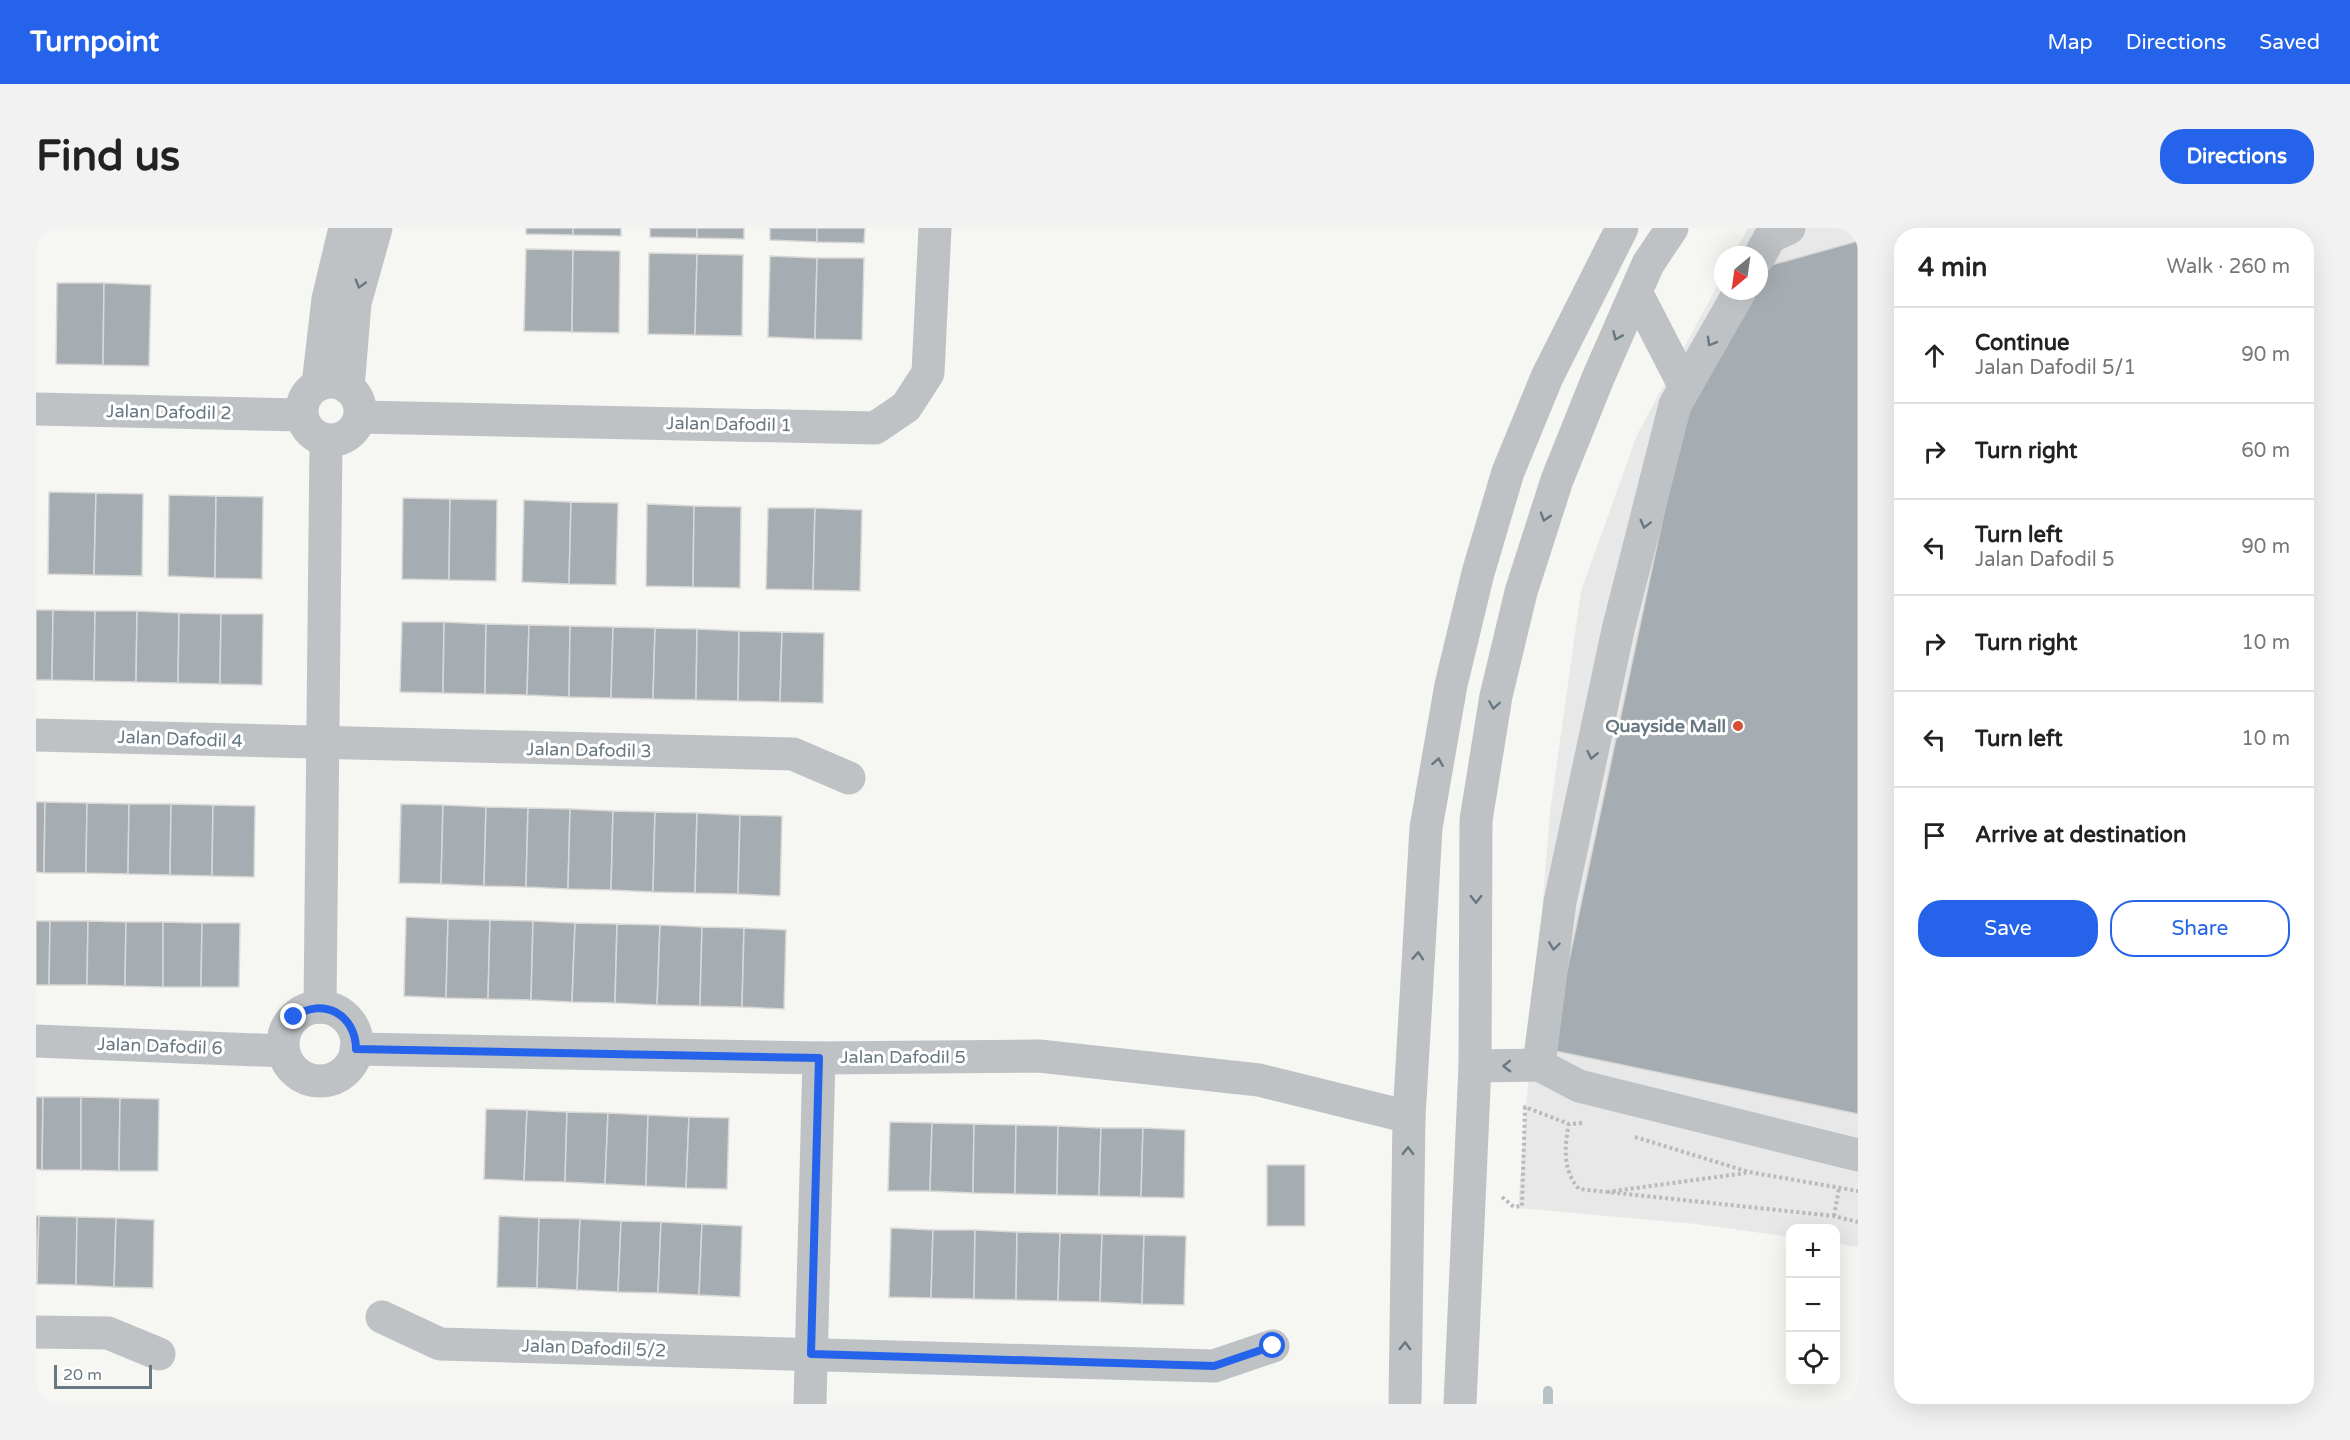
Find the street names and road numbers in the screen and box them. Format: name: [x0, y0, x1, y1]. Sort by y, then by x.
street label: Jalan Dafodil 2: [106, 400, 232, 424]
street label: Jalan Dafodil 1: [666, 412, 792, 436]
street label: Jalan Dafodil 4: [117, 726, 243, 752]
street label: Jalan Dafodil 3: [526, 738, 652, 762]
street label: Jalan Dafodil 6: [97, 1033, 223, 1059]
street label: Jalan Dafodil 5: [840, 1046, 966, 1068]
street label: Jalan Dafodil 5/2: [521, 1334, 667, 1362]

